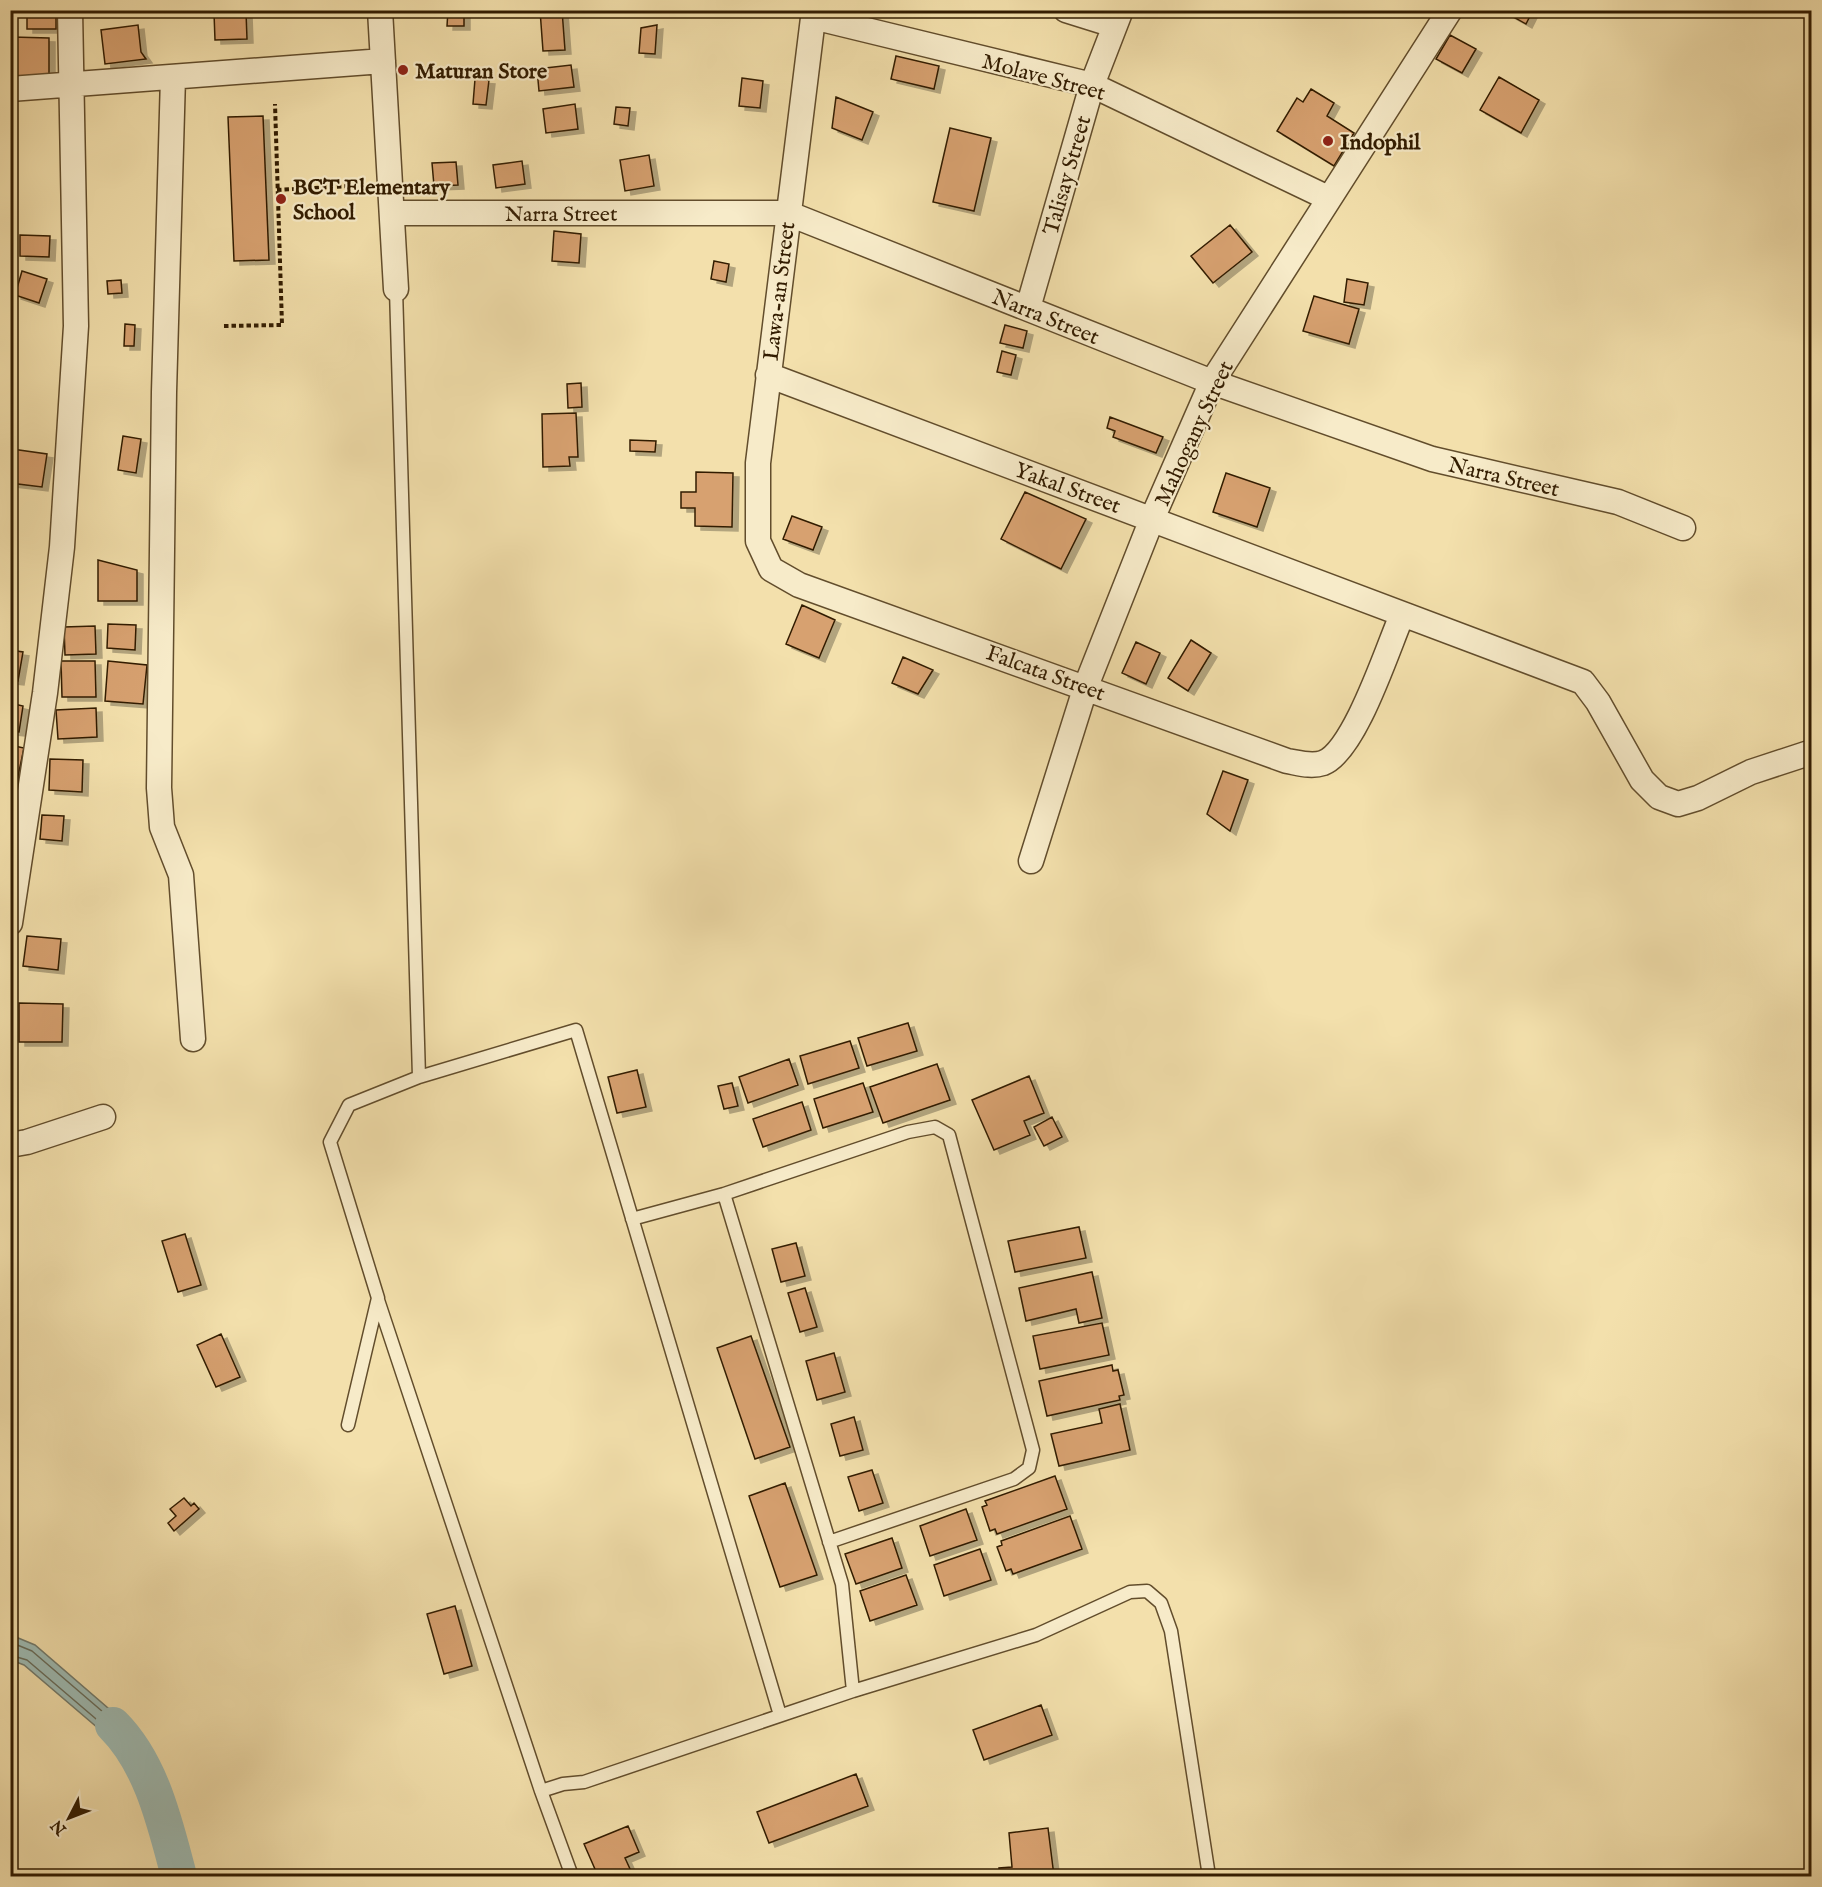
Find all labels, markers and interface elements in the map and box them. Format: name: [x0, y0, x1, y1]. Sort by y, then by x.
street label: Molave Street: [979, 48, 1109, 108]
place label: Maturan Store: [415, 58, 547, 86]
marker: Maturan Store: [396, 63, 410, 77]
street label: Talisay Street: [1037, 112, 1098, 239]
place label: Indophil: [1340, 129, 1421, 157]
marker: Indophil: [1321, 134, 1335, 148]
place label: BCT Elementary School: [293, 174, 451, 227]
marker: BCT Elementary School: [274, 192, 288, 206]
street label: Narra Street: [504, 201, 618, 229]
street label: Lawa-an Street: [758, 220, 802, 362]
street label: Narra Street: [988, 284, 1103, 352]
street label: Mahogany Street: [1149, 356, 1241, 511]
street label: Narra Street: [1445, 452, 1562, 504]
street label: Yakal Street: [1011, 457, 1125, 521]
street label: Falcata Street: [982, 639, 1109, 708]
north arrow: [39, 1788, 99, 1848]
text: N: [47, 1815, 72, 1839]

